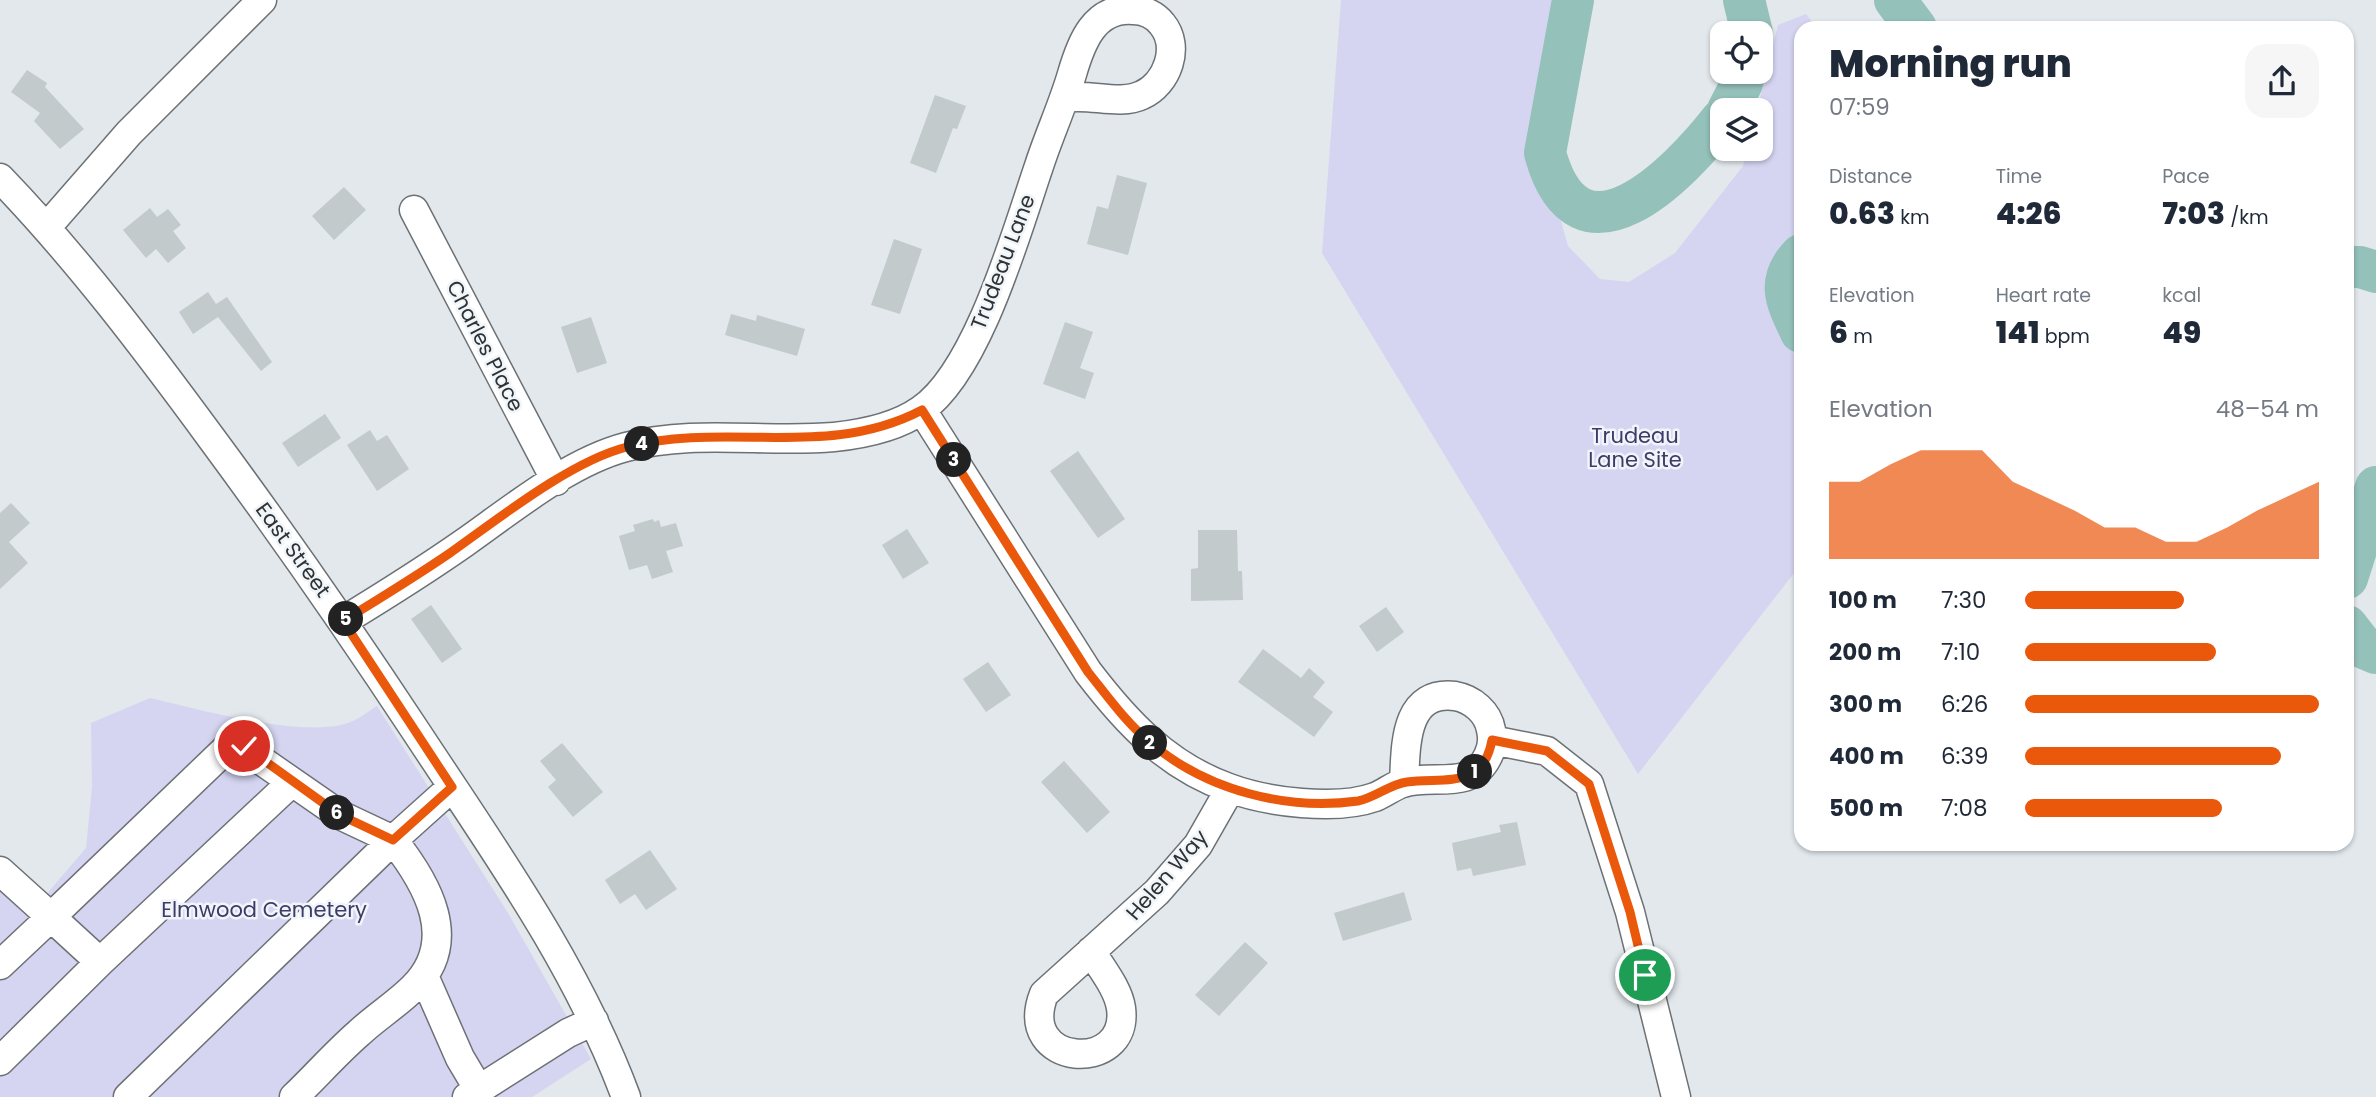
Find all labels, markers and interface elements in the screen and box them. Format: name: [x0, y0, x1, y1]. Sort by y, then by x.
map controls: [1710, 21, 1773, 161]
button: locate: [1710, 21, 1773, 84]
text: Morning run: [1829, 37, 2072, 90]
button: share: [2245, 44, 2319, 118]
text: 07:59: [1829, 91, 1890, 123]
button: layers: [1710, 98, 1773, 161]
text: Distance: [1829, 163, 1912, 190]
text: Time: [1996, 163, 2042, 190]
text: Pace: [2162, 163, 2210, 190]
street label: Trudeau Lane: [963, 190, 1042, 334]
text: 0.63: [1829, 192, 1895, 235]
text: 4:26: [1996, 192, 2062, 235]
text: 7:03: [2162, 192, 2225, 235]
text: km: [1895, 204, 1930, 231]
text: /km: [2225, 204, 2269, 231]
street label: Charles Place: [440, 275, 531, 416]
text: Elevation: [1829, 282, 1915, 309]
text: Heart rate: [1996, 282, 2091, 309]
text: kcal: [2162, 282, 2201, 309]
text: 6: [1829, 311, 1848, 354]
text: 141: [1996, 311, 2040, 354]
text: 49: [2162, 311, 2201, 354]
text: m: [1848, 323, 1873, 350]
text: bpm: [2040, 323, 2090, 350]
text: Elevation: [1829, 393, 1933, 425]
text: 48–54 m: [2216, 393, 2319, 425]
park label: Trudeau Lane Site: [1588, 421, 1682, 474]
pin: 4: [624, 426, 660, 462]
text: 4: [635, 430, 648, 457]
pin: 3: [936, 442, 972, 477]
text: 3: [948, 446, 959, 473]
street label: East Street: [249, 496, 338, 603]
text: 100 m: [1829, 584, 1897, 616]
text: 7:30: [1941, 584, 1986, 616]
pin: 5: [328, 602, 364, 636]
text: 5: [339, 605, 352, 632]
text: 200 m: [1829, 636, 1901, 668]
text: 7:10: [1941, 636, 1980, 668]
text: 300 m: [1829, 688, 1902, 720]
text: 6:26: [1941, 688, 1988, 720]
pin: [214, 716, 274, 776]
pin: 2: [1132, 726, 1168, 760]
icon: check: [225, 727, 263, 765]
text: 2: [1144, 729, 1155, 756]
text: 400 m: [1829, 740, 1904, 772]
text: 6:39: [1941, 740, 1989, 772]
pin: 1: [1458, 754, 1492, 790]
text: 1: [1471, 758, 1478, 785]
text: 500 m: [1829, 792, 1903, 824]
text: 7:08: [1941, 792, 1987, 824]
pin: 6: [320, 796, 354, 830]
text: 6: [330, 799, 343, 826]
street label: Helen Way: [1119, 823, 1214, 926]
park label: Elmwood Cemetery: [161, 895, 367, 924]
pin: [1615, 945, 1675, 1005]
icon: arrive: [1626, 956, 1664, 994]

